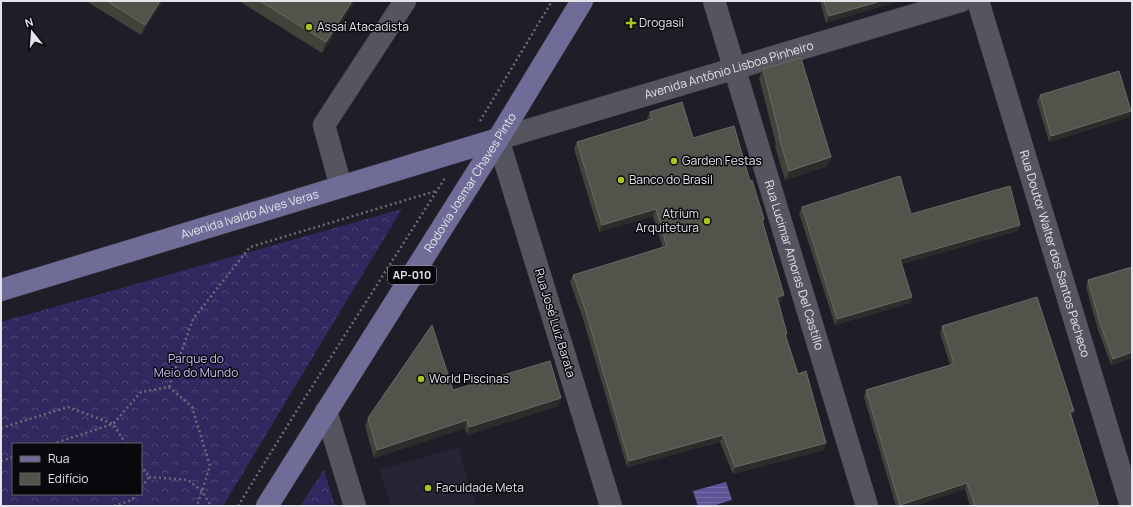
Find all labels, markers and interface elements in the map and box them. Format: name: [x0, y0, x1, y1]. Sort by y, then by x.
north arrow: [12, 12, 52, 52]
text: N: [23, 14, 35, 30]
place label: Drogasil: [639, 14, 684, 31]
place label: Assaí Atacadista: [317, 18, 409, 35]
marker: Drogasil: [626, 18, 636, 28]
marker: Assaí Atacadista: [304, 22, 314, 32]
street label: Avenida Antônio Lisboa Pinheiro: [642, 36, 816, 103]
street label: Rodovia Josmar Chaves Pinto: [420, 109, 520, 255]
street label: Rua Doutor Walter dos Santos Pacheco: [1016, 148, 1094, 359]
place label: Garden Festas: [682, 152, 762, 169]
marker: Garden Festas: [669, 156, 679, 166]
place label: Banco do Brasil: [629, 171, 713, 188]
marker: Banco do Brasil: [616, 175, 626, 185]
street label: Rua Lucimar Amoras Del Castillo: [761, 178, 828, 352]
street label: Avenida Ivaldo Alves Veras: [179, 185, 321, 243]
place label: Atrium Arquitetura: [636, 205, 699, 236]
marker: Atrium Arquitetura: [702, 216, 712, 226]
road number: AP-010: [388, 266, 436, 284]
street label: Rua José Luiz Barata: [531, 266, 580, 379]
park label: Parque do Meio do Mundo: [154, 350, 238, 381]
place label: World Piscinas: [429, 370, 509, 387]
marker: World Piscinas: [416, 374, 426, 384]
legend: [12, 443, 142, 495]
text: Rua: [48, 450, 69, 467]
text: Edifício: [48, 470, 88, 487]
place label: Faculdade Meta: [436, 479, 524, 496]
marker: Faculdade Meta: [423, 483, 433, 493]

